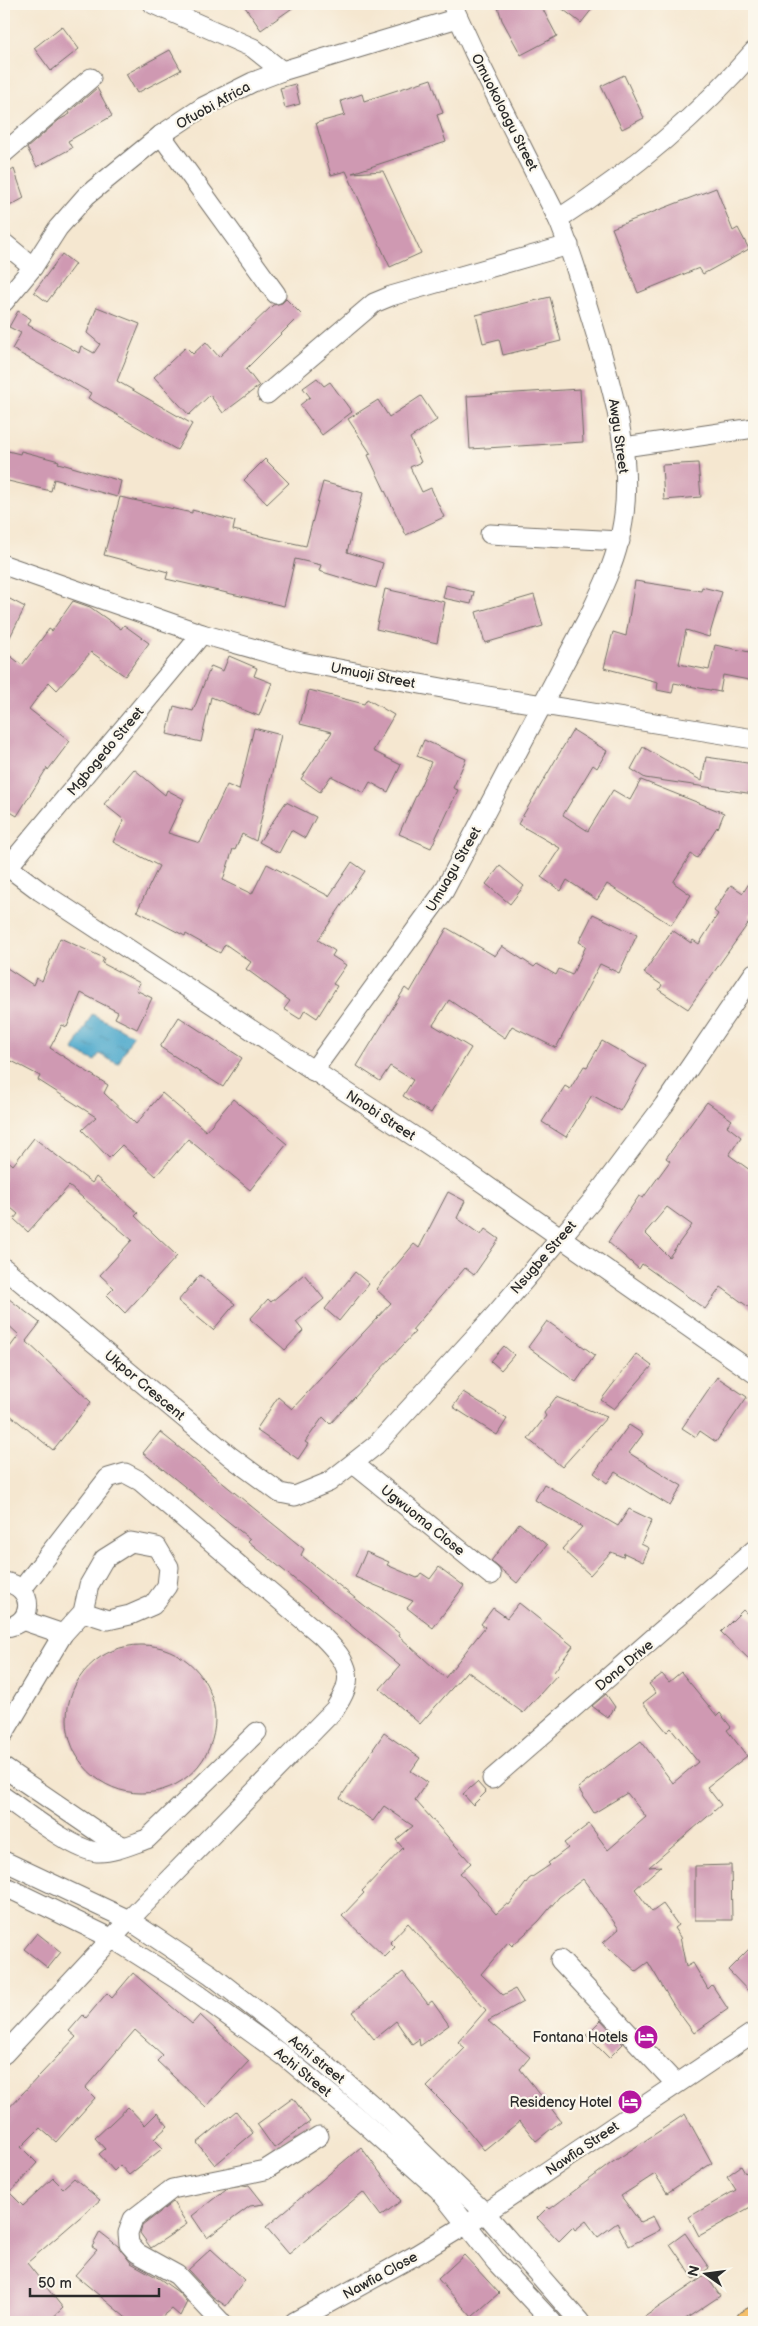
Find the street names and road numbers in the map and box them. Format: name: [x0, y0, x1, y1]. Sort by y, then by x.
street label: Omuokoloagu Street: [468, 51, 542, 174]
street label: Ofuobi Africa: [173, 78, 253, 133]
street label: Awgu Street: [605, 398, 632, 475]
street label: Umuoji Street: [329, 659, 417, 692]
street label: Mgbogedo Street: [63, 703, 148, 799]
street label: Umuagu Street: [422, 823, 485, 915]
street label: Nnobi Street: [343, 1087, 419, 1145]
street label: Nsugbe Street: [507, 1217, 580, 1297]
street label: Ukpor Crescent: [101, 1347, 189, 1424]
street label: Ugwuoma Close: [377, 1481, 468, 1559]
street label: Dona Drive: [592, 1636, 657, 1695]
street label: Achi street: [285, 2032, 349, 2088]
street label: Achi Street: [271, 2044, 335, 2101]
street label: Nawfia Street: [542, 2117, 623, 2179]
street label: Nawfia Close: [340, 2248, 420, 2303]

